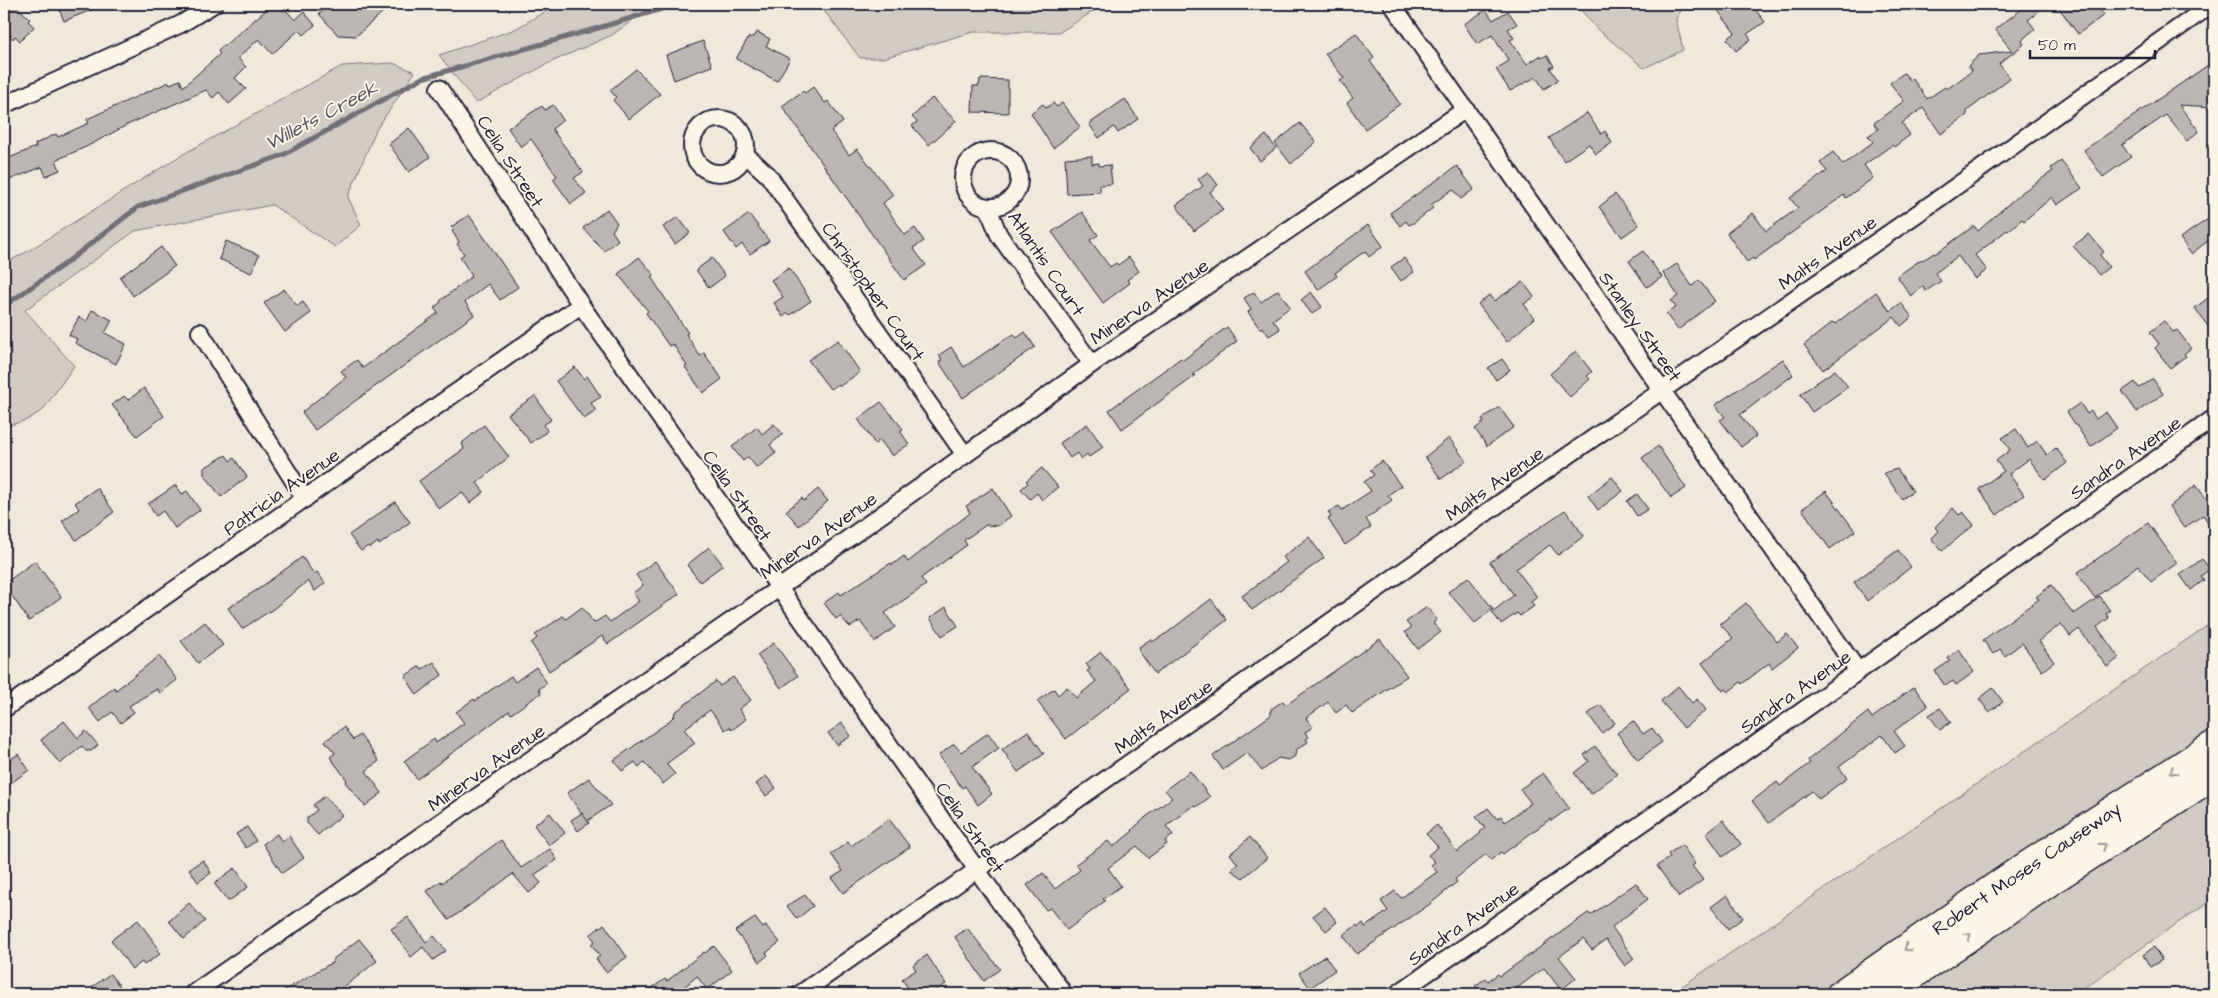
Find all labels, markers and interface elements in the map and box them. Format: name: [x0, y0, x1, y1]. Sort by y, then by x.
scale bar: [2030, 28, 2156, 60]
text: 50 m: [2038, 35, 2076, 56]
water label: Willets Creek: [260, 74, 384, 157]
street label: Celia Street: [470, 110, 550, 214]
street label: Atlantis Court: [1001, 206, 1091, 322]
street label: Malts Avenue: [1773, 209, 1883, 297]
street label: Christopher Court: [815, 217, 931, 367]
street label: Minerva Avenue: [1085, 253, 1214, 352]
street label: Stanley Street: [1591, 266, 1688, 388]
street label: Sandra Avenue: [2065, 410, 2187, 507]
street label: Malts Avenue: [1440, 440, 1550, 528]
street label: Patricia Avenue: [218, 442, 346, 543]
street label: Celia Street: [695, 445, 778, 547]
street label: Minerva Avenue: [755, 486, 883, 587]
street label: Sandra Avenue: [1735, 644, 1857, 741]
street label: Malts Avenue: [1109, 673, 1219, 761]
street label: Minerva Avenue: [423, 718, 551, 819]
one-way arrow: [2170, 765, 2179, 775]
street label: Celia Street: [928, 777, 1011, 879]
street label: Robert Moses Causeway: [1927, 796, 2128, 943]
one-way arrow: [2098, 843, 2107, 853]
street label: Sandra Avenue: [1403, 876, 1525, 973]
one-way arrow: [1962, 933, 1972, 942]
one-way arrow: [1903, 942, 1912, 951]

